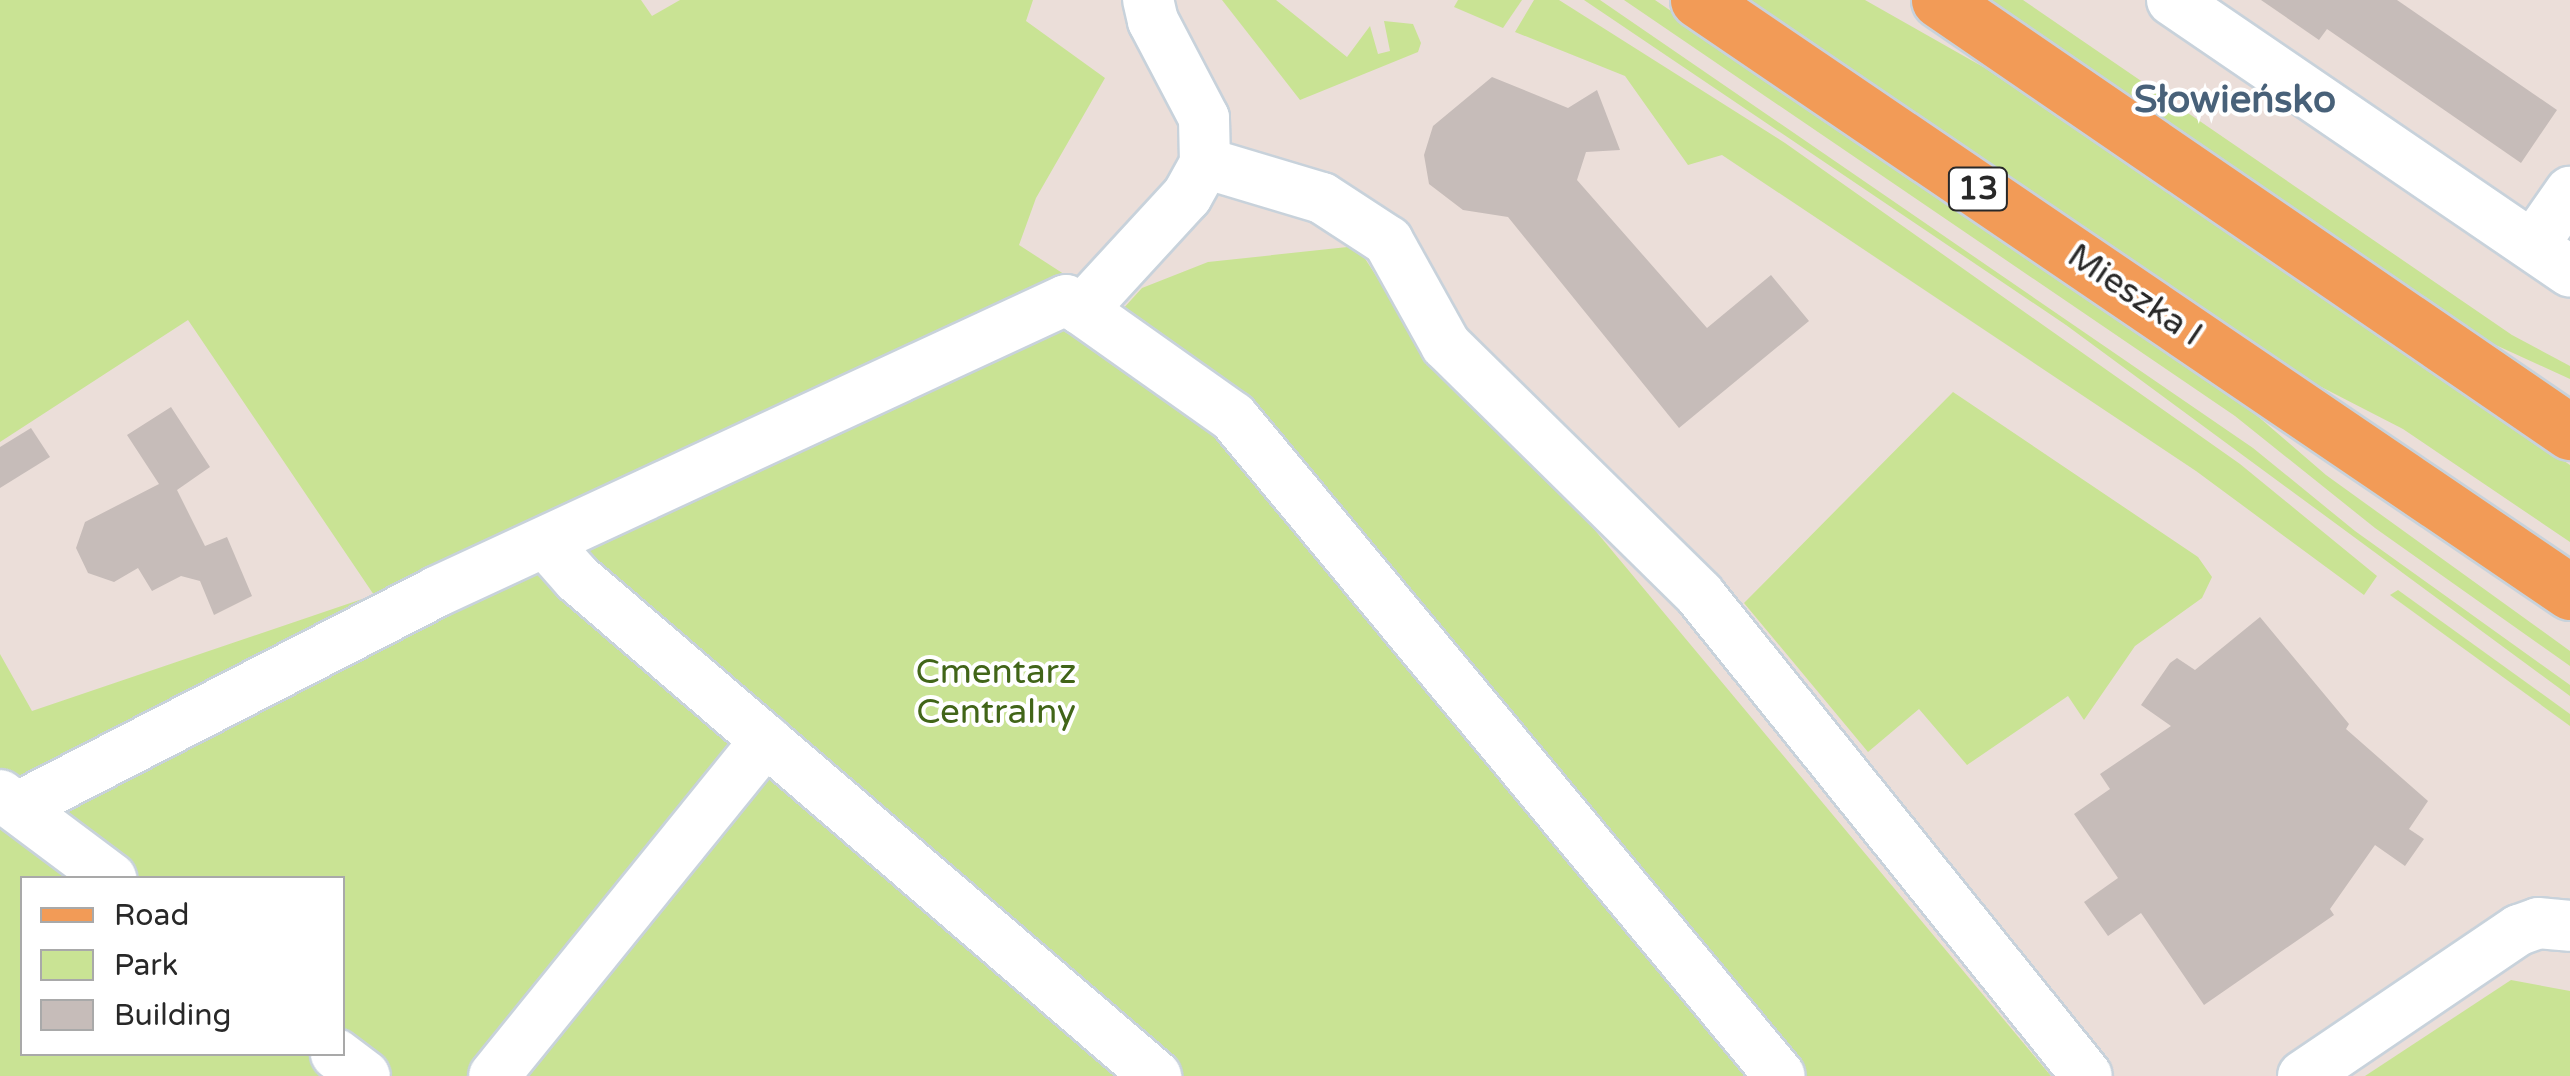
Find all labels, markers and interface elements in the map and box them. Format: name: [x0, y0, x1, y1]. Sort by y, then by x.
district label: Słowieńsko: [2134, 78, 2336, 124]
road number: 13: [1946, 162, 2010, 216]
street label: Mieszka I: [2060, 235, 2210, 355]
park label: Cmentarz Centralny: [916, 651, 1076, 733]
legend: [20, 876, 345, 1056]
text: Road: [114, 897, 189, 934]
text: Park: [114, 947, 178, 984]
text: Building: [114, 997, 231, 1034]

